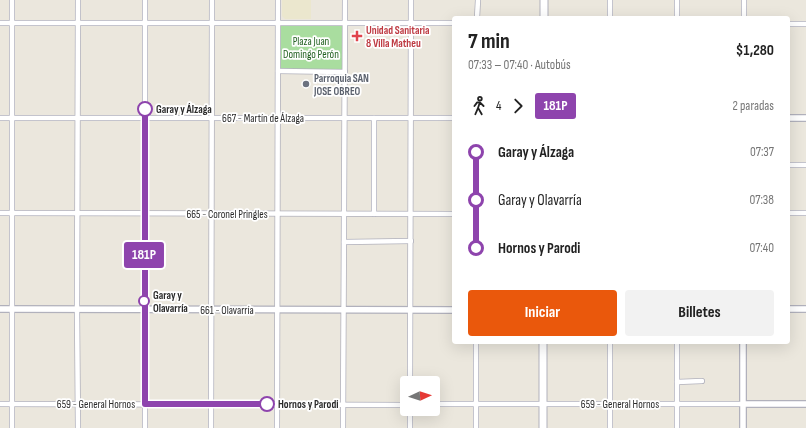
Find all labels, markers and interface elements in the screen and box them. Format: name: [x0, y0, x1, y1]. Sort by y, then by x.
place label: Unidad Sanitaria 8 Villa Matheu: [366, 24, 430, 50]
text: 7 min: [468, 28, 510, 55]
marker: Unidad Sanitaria 8 Villa Matheu: [351, 30, 363, 42]
park label: Plaza Juan Domingo Perón: [283, 35, 339, 61]
text: $1,280: [736, 41, 774, 60]
text: 07:33 – 07:40 · Autobús: [468, 57, 571, 73]
place label: Parroquia SAN JOSE OBREO: [313, 72, 369, 98]
marker: Parroquia SAN JOSE OBREO: [301, 79, 311, 89]
icon: walk: [468, 95, 490, 117]
icon: forward: [507, 95, 529, 117]
text: 181P: [543, 97, 568, 114]
text: 4: [496, 98, 501, 114]
text: 2 paradas: [733, 98, 774, 114]
marker: Garay y Álzaga: [137, 101, 153, 117]
place label: Garay y Álzaga: [156, 103, 212, 116]
street label: 667 - Martín de Álzaga: [222, 112, 304, 125]
text: Garay y Álzaga: [498, 143, 574, 162]
text: 07:37: [750, 144, 774, 160]
text: Garay y Olavarría: [498, 191, 582, 210]
text: 07:38: [750, 192, 774, 208]
street label: 665 - Coronel Pringles: [186, 208, 268, 221]
text: Hornos y Parodi: [498, 239, 580, 258]
text: 07:40: [749, 240, 774, 256]
line badge: 181P: [116, 242, 172, 268]
text: 181P: [132, 246, 156, 263]
place label: Garay y Olavarría: [153, 289, 188, 315]
button: Iniciar: [468, 290, 617, 336]
button: Billetes: [625, 290, 774, 336]
marker: Garay y Olavarría: [138, 295, 150, 307]
street label: 661 - Olavarría: [200, 304, 254, 317]
north arrow: [400, 376, 440, 416]
map controls: [400, 376, 440, 416]
marker: Hornos y Parodi: [259, 396, 275, 412]
street label: 659 - General Hornos: [57, 398, 135, 411]
place label: Hornos y Parodi: [278, 398, 338, 411]
street label: 659 - General Hornos: [581, 398, 659, 411]

